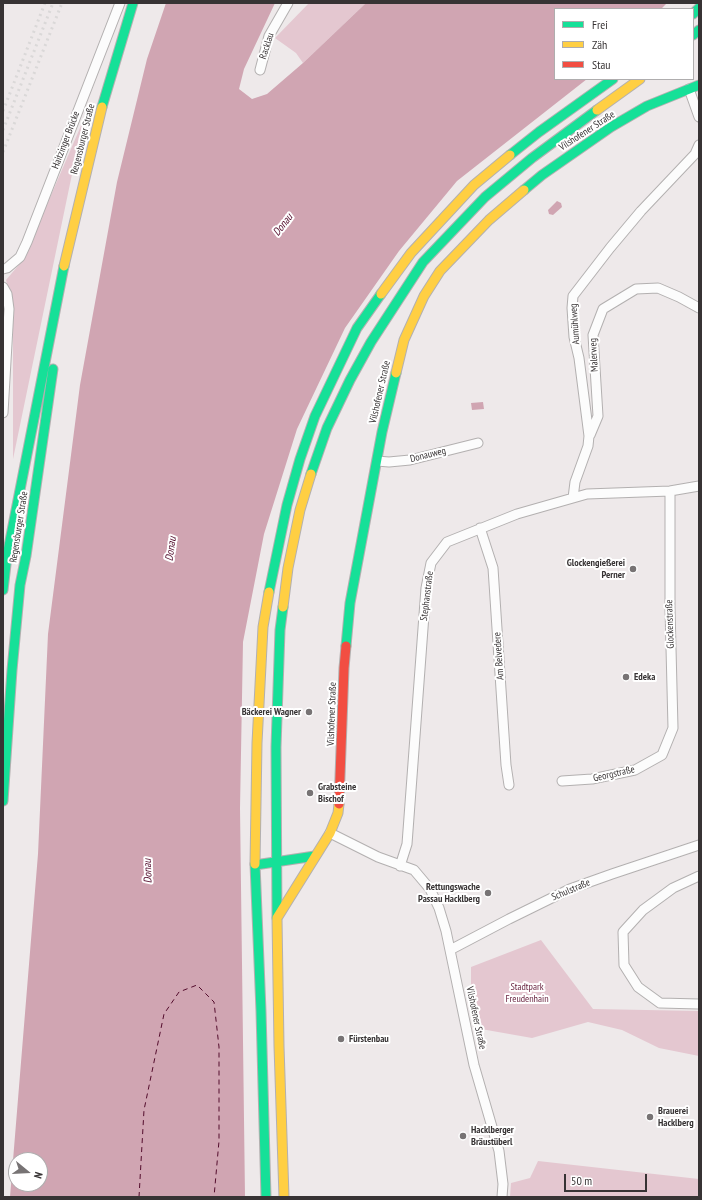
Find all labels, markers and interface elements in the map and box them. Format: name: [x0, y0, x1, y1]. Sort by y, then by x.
legend: [554, 8, 694, 80]
text: Frei: [592, 17, 608, 32]
street label: Racklau: [257, 31, 277, 61]
text: Zäh: [592, 37, 607, 52]
text: Stau: [592, 57, 610, 72]
street label: Regensburger Straße: [68, 103, 98, 175]
street label: Haitzinger Brücke: [49, 109, 83, 171]
street label: Vilshofener Straße: [557, 109, 617, 153]
water label: Donau: [270, 211, 296, 239]
street label: Aumühlweg: [568, 303, 582, 345]
street label: Malerweg: [587, 338, 601, 372]
street label: Vilshofener Straße: [367, 360, 393, 424]
street label: Donauweg: [409, 445, 447, 465]
street label: Regensburger Straße: [7, 490, 31, 564]
water label: Donau: [163, 536, 179, 562]
place label: Glockengießerei Perner: [567, 557, 625, 580]
marker: Glockengießerei Perner: [628, 564, 638, 574]
street label: Stephanstraße: [418, 570, 436, 622]
street label: Glockenstraße: [663, 599, 677, 649]
street label: Am Belvedere: [491, 632, 507, 680]
place label: Edeka: [634, 671, 655, 683]
marker: Edeka: [621, 672, 631, 682]
street label: Vilshofener Straße: [325, 682, 339, 746]
place label: Bäckerei Wagner: [242, 706, 301, 718]
marker: Bäckerei Wagner: [304, 707, 314, 717]
street label: Georgstraße: [592, 763, 636, 785]
place label: Grabsteine Bischof: [318, 781, 356, 804]
marker: Grabsteine Bischof: [305, 788, 315, 798]
water label: Donau: [141, 859, 155, 883]
street label: Schulstraße: [550, 877, 592, 903]
place label: Rettungswache Passau Hacklberg: [418, 881, 480, 904]
marker: Rettungswache Passau Hacklberg: [483, 888, 493, 898]
park label: Stadtpark Freudenhain: [505, 981, 549, 1004]
street label: Vilshofener Straße: [463, 985, 489, 1051]
place label: Fürstenbau: [349, 1033, 389, 1045]
marker: Fürstenbau: [336, 1034, 346, 1044]
place label: Brauerei Hacklberg: [658, 1105, 694, 1128]
marker: Brauerei Hacklberg: [645, 1112, 655, 1122]
place label: Hacklberger Bräustüberl: [471, 1124, 514, 1148]
marker: Hacklberger Bräustüberl: [458, 1131, 468, 1141]
north arrow: [8, 1152, 48, 1192]
scale bar: [566, 1166, 649, 1192]
text: N: [31, 1170, 46, 1180]
text: 50 m: [571, 1173, 592, 1188]

